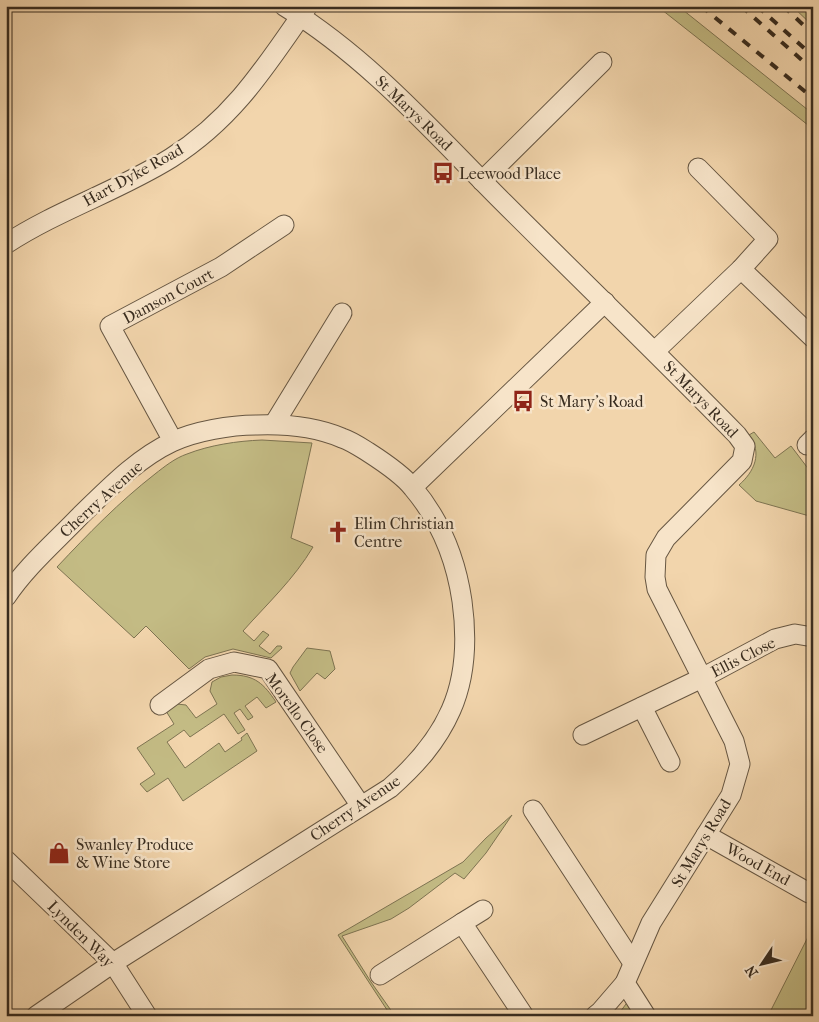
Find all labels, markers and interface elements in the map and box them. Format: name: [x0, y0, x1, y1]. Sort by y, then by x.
street label: St Marys Road: [372, 72, 457, 155]
street label: Hart Dyke Road: [80, 139, 187, 210]
bus stop icon: Leewood Place: [430, 160, 456, 186]
place label: Leewood Place: [459, 164, 561, 183]
street label: Damson Court: [119, 264, 217, 328]
street label: St Marys Road: [660, 357, 743, 442]
bus stop icon: St Mary's Road: [510, 388, 536, 414]
place label: St Mary's Road: [540, 392, 644, 411]
street label: Cherry Avenue: [56, 457, 146, 541]
place label: Elim Christian Centre: [354, 514, 455, 551]
church icon: Elim Christian Centre: [325, 519, 351, 545]
street label: Ellis Close: [708, 633, 778, 681]
street label: Morello Close: [262, 669, 332, 757]
street label: Cherry Avenue: [306, 771, 404, 845]
street label: St Marys Road: [667, 795, 735, 891]
place label: Swanley Produce & Wine Store: [76, 835, 194, 872]
street label: Wood End: [722, 838, 794, 890]
shop icon: Swanley Produce & Wine Store: [46, 840, 72, 866]
street label: Lynden Way: [44, 897, 119, 972]
north arrow: [736, 940, 786, 990]
text: N: [742, 962, 762, 980]

